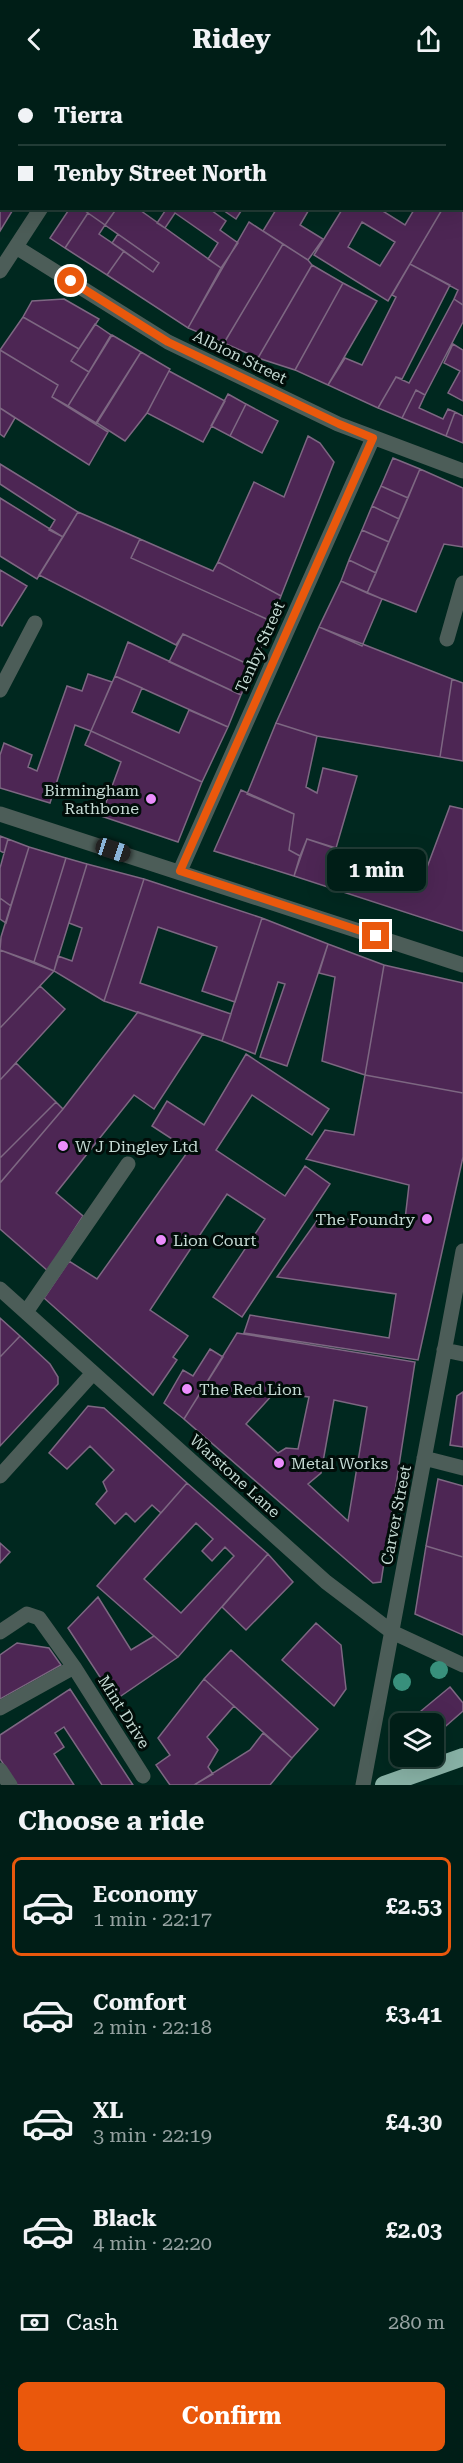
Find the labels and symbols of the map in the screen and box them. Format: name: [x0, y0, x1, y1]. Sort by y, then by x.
route start: [57, 267, 84, 294]
street label: Albion Street: [190, 326, 290, 388]
street label: Tenby Street: [231, 598, 289, 696]
place label: Birmingham Rathbone: [44, 781, 139, 818]
marker: Birmingham Rathbone: [144, 792, 158, 806]
car: [93, 836, 133, 864]
callout: 1 min: [326, 849, 425, 891]
route end: [362, 922, 389, 949]
place label: W J Dingley Ltd: [75, 1137, 198, 1156]
marker: W J Dingley Ltd: [56, 1139, 70, 1153]
place label: The Foundry: [316, 1210, 416, 1229]
marker: The Foundry: [420, 1212, 434, 1226]
place label: Lion Court: [173, 1231, 256, 1250]
marker: Lion Court: [154, 1233, 168, 1247]
place label: The Red Lion: [199, 1380, 302, 1399]
marker: The Red Lion: [180, 1382, 194, 1396]
street label: Warstone Lane: [186, 1430, 284, 1522]
place label: Metal Works: [291, 1454, 388, 1473]
marker: Metal Works: [272, 1456, 286, 1470]
street label: Carver Street: [377, 1463, 415, 1567]
street label: Mint Drive: [94, 1672, 154, 1752]

